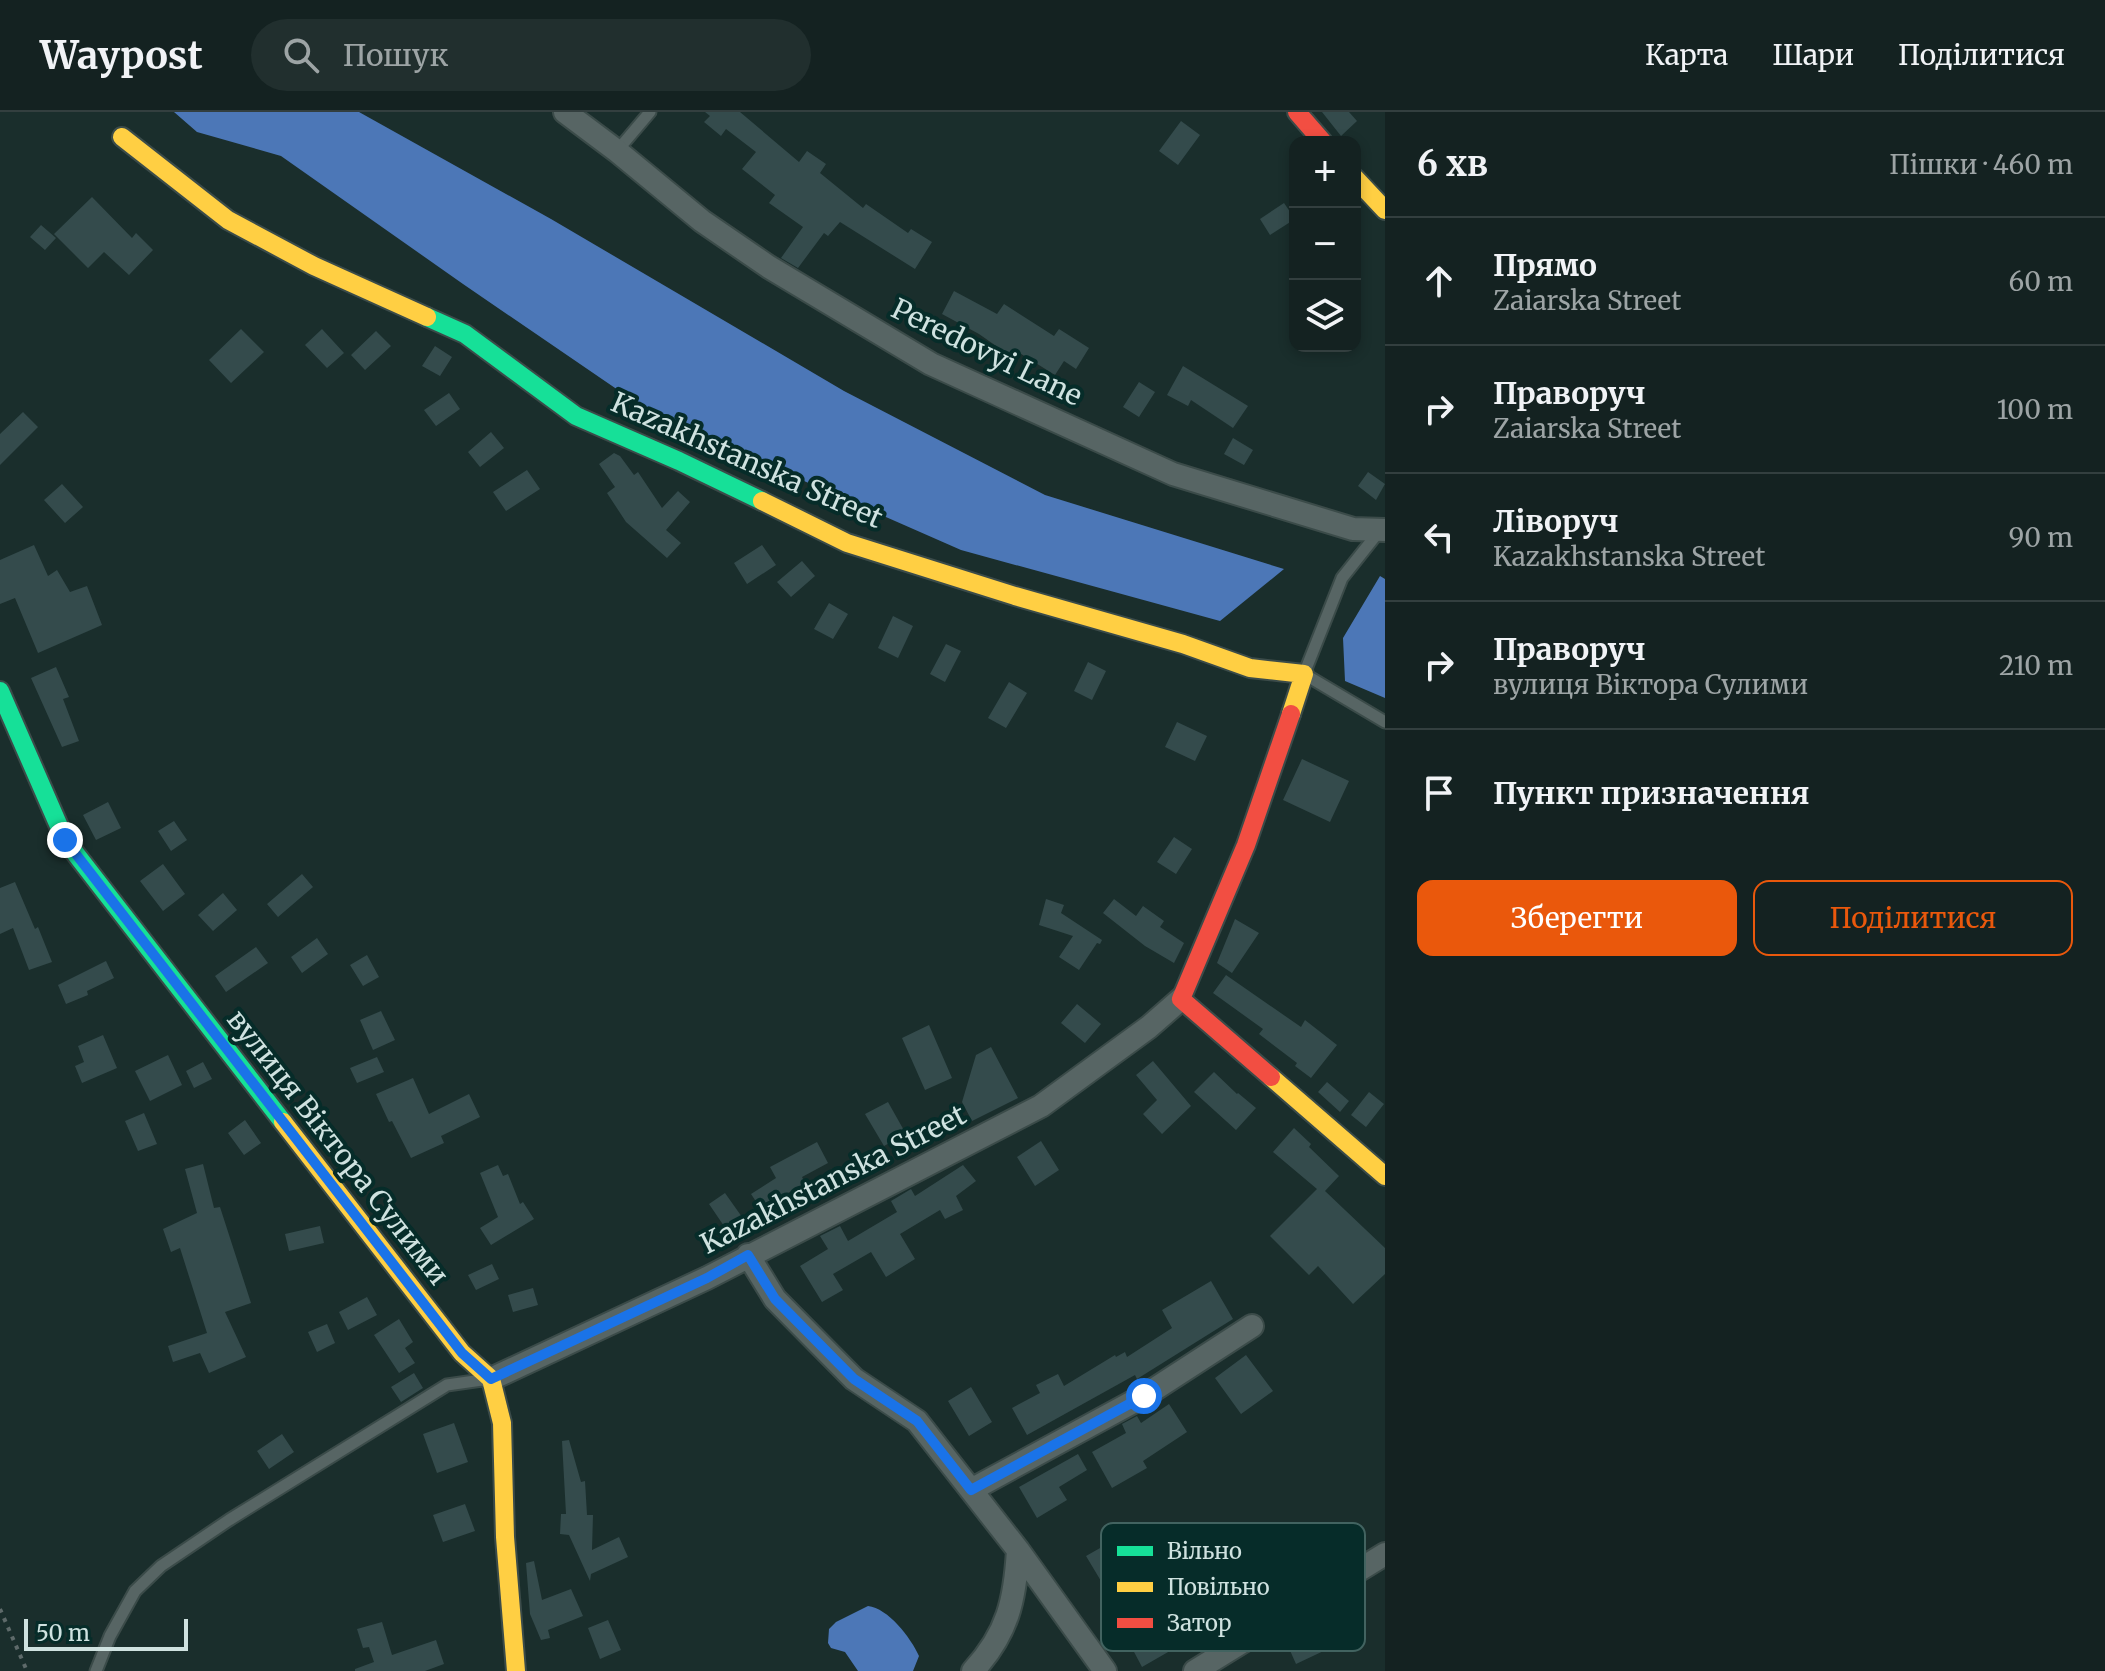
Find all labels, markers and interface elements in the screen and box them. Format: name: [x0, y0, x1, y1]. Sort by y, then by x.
search box: [251, 19, 811, 91]
text: Waypost: [40, 32, 203, 79]
icon: search: [279, 33, 323, 77]
text: Пошук: [343, 36, 448, 74]
text: Карта: [1645, 37, 1728, 73]
text: Шари: [1772, 37, 1854, 73]
text: Поділитися: [1898, 37, 2065, 73]
map controls: [1289, 136, 1361, 352]
button: +: [1289, 136, 1361, 208]
text: 6 хв: [1417, 143, 1488, 185]
text: Пішки · 460 m: [1889, 148, 2073, 181]
button: −: [1289, 208, 1361, 280]
text: Прямо: [1493, 246, 1597, 284]
icon: ahead: [1417, 259, 1461, 303]
text: 60 m: [2009, 265, 2073, 298]
button: layers: [1289, 280, 1361, 352]
text: Zaiarska Street: [1493, 284, 1681, 317]
street label: Peredovyi Lane: [886, 290, 1088, 414]
text: Праворуч: [1493, 374, 1646, 412]
street label: Kazakhstanska Street: [606, 384, 888, 536]
icon: right: [1417, 387, 1461, 431]
text: 100 m: [1997, 393, 2073, 426]
text: Zaiarska Street: [1493, 412, 1681, 445]
text: Ліворуч: [1493, 502, 1619, 540]
icon: left: [1417, 515, 1461, 559]
text: 90 m: [2009, 521, 2073, 554]
text: Kazakhstanska Street: [1493, 540, 1765, 573]
text: Праворуч: [1493, 630, 1646, 668]
icon: right: [1417, 643, 1461, 687]
text: 210 m: [1999, 649, 2073, 682]
text: вулиця Віктора Сулими: [1493, 668, 1808, 701]
icon: arrive: [1417, 771, 1461, 815]
text: Пункт призначення: [1493, 774, 1810, 812]
route end: [47, 822, 83, 858]
button: Зберегти: [1417, 880, 1737, 956]
button: Поділитися: [1753, 880, 2073, 956]
street label: вулиця Віктора Сулими: [219, 1002, 457, 1292]
street label: Kazakhstanska Street: [694, 1096, 972, 1262]
route start: [1126, 1378, 1162, 1414]
legend: [1101, 1523, 1365, 1651]
text: Вільно: [1167, 1537, 1242, 1565]
text: Повільно: [1167, 1573, 1270, 1601]
text: Затор: [1167, 1609, 1231, 1637]
scale bar: [24, 1615, 188, 1651]
text: 50 m: [36, 1619, 90, 1647]

